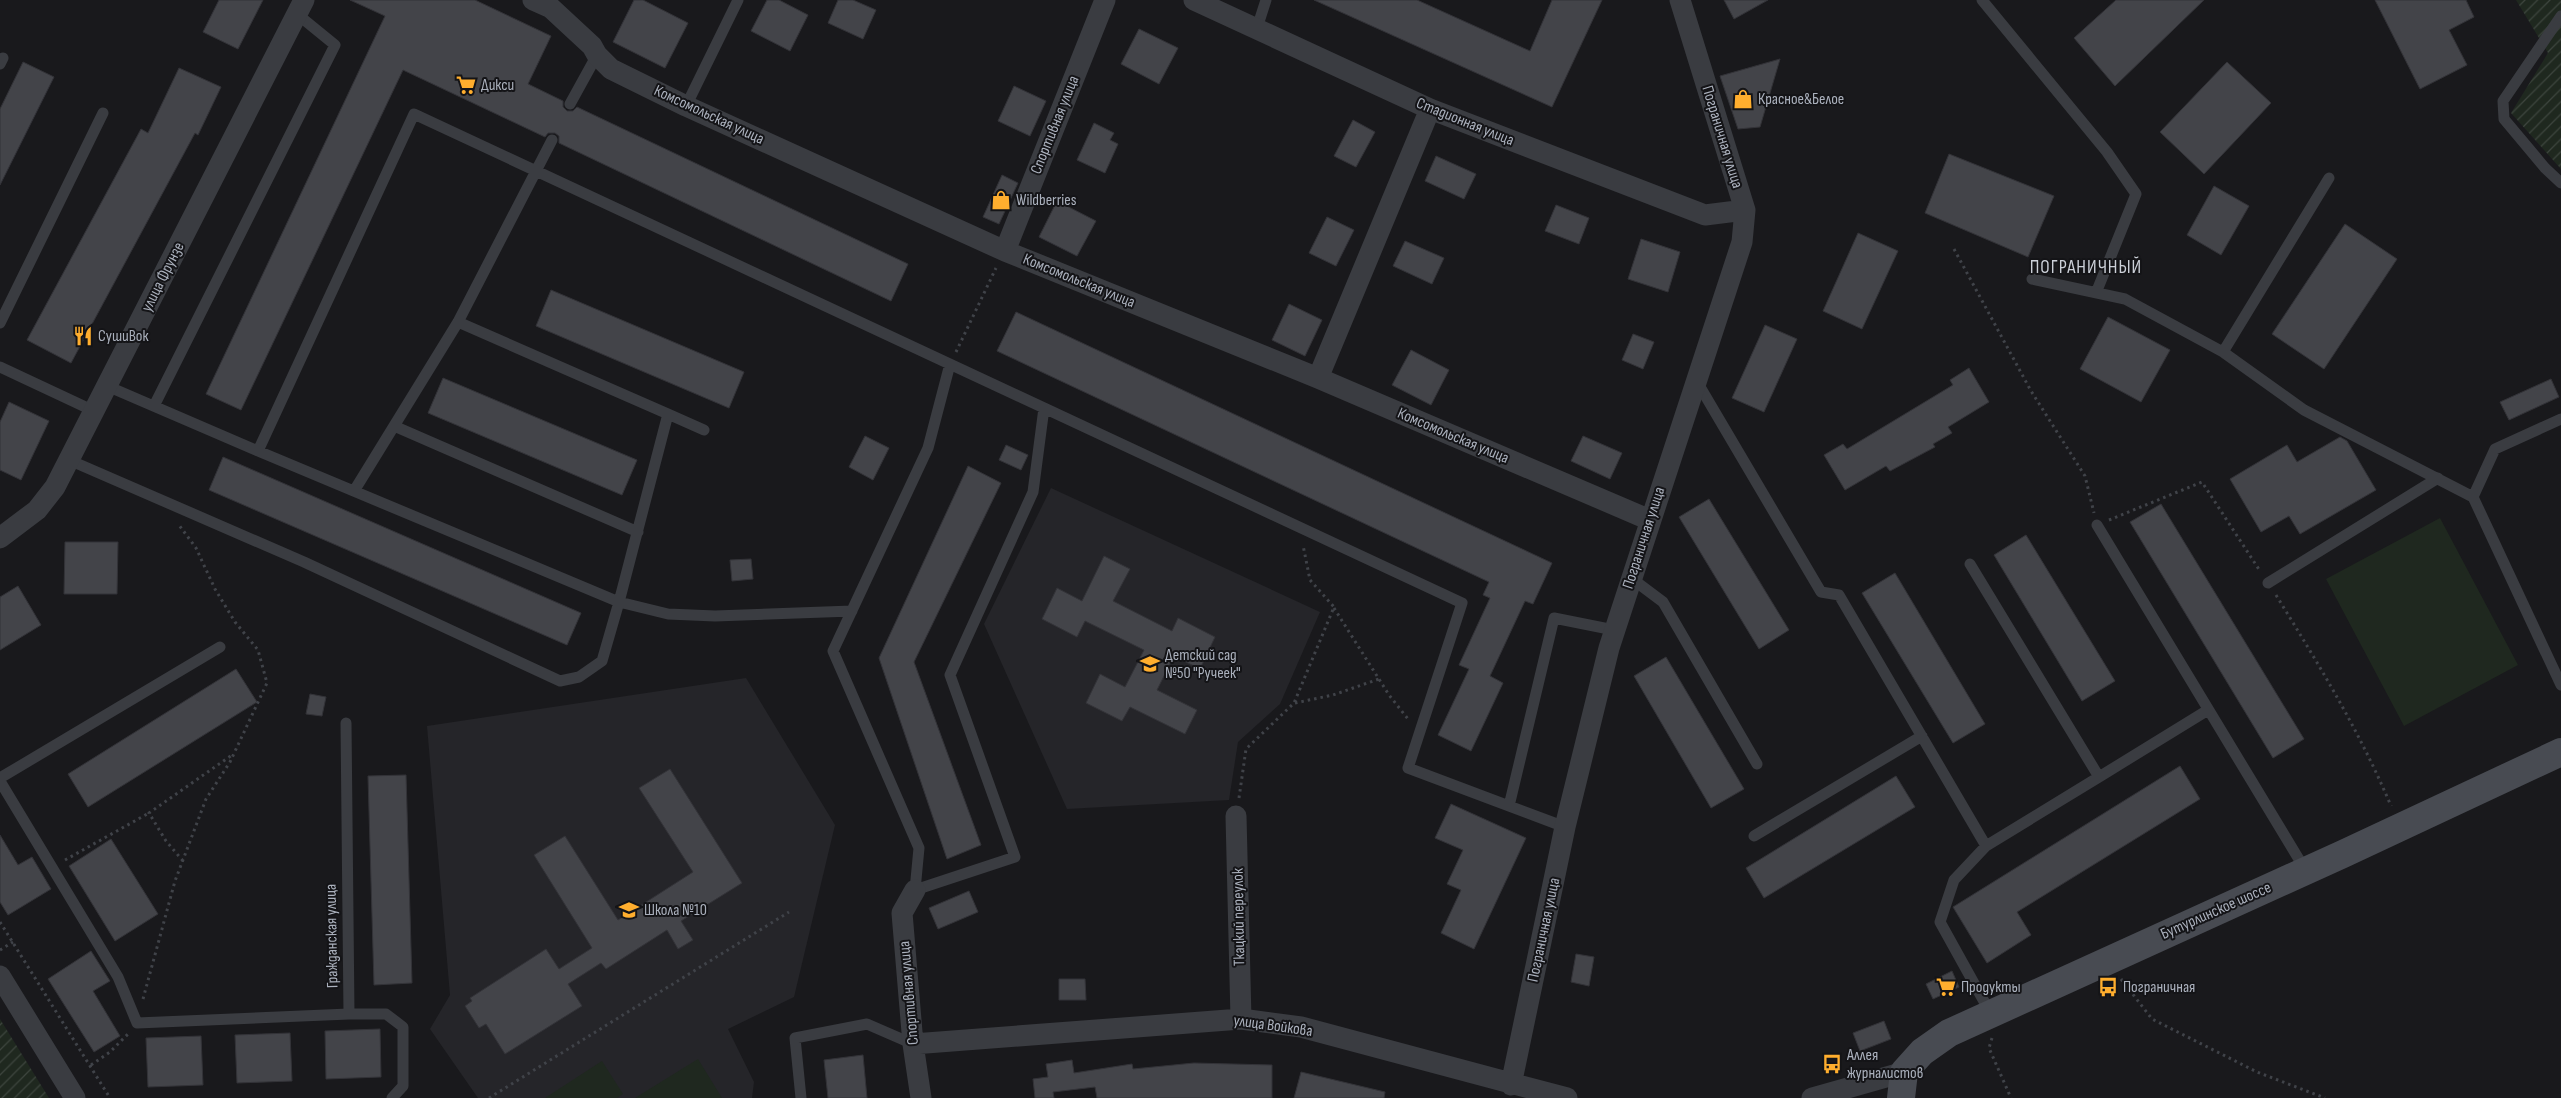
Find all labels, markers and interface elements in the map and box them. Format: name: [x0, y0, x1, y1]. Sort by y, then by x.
street label: Спортивная улица: [1027, 73, 1083, 177]
supermarket icon: Дикси: [455, 74, 477, 96]
place label: Дикси: [481, 76, 514, 95]
street label: Комсомольская улица: [651, 81, 767, 149]
street label: Пограничная улица: [1697, 83, 1747, 191]
shop icon: Красное&Белое: [1732, 88, 1754, 110]
place label: Красное&Белое: [1758, 90, 1844, 109]
street label: Стадионная улица: [1413, 94, 1517, 150]
shop icon: Wildberries: [990, 189, 1012, 211]
place label: Wildberries: [1016, 191, 1077, 210]
street label: улица Фрунзе: [137, 239, 189, 315]
street label: Комсомольская улица: [1020, 250, 1138, 312]
district label: ПОГРАНИЧНЫЙ: [2030, 256, 2142, 279]
restaurant icon: СушиВок: [72, 325, 94, 347]
place label: СушиВок: [98, 327, 150, 346]
street label: Комсомольская улица: [1394, 404, 1512, 468]
street label: Пограничная улица: [1619, 485, 1669, 591]
place label: Детский сад №50 "Ручеек": [1165, 646, 1241, 683]
school or university icon: Детский сад №50 "Ручеек": [1139, 653, 1161, 675]
street label: Ткацкий переулок: [1229, 867, 1249, 966]
street label: Пограничная улица: [1524, 876, 1564, 984]
street label: Бутурлинское шоссе: [2158, 878, 2274, 944]
street label: Гражданская улица: [322, 884, 342, 988]
school or university icon: Школа №10: [618, 899, 640, 921]
place label: Школа №10: [644, 901, 707, 920]
street label: Спортивная улица: [895, 940, 923, 1046]
supermarket icon: Продукты: [1935, 976, 1957, 998]
bus stop icon: Пограничная: [2097, 976, 2119, 998]
place label: Продукты: [1961, 978, 2021, 997]
place label: Пограничная: [2123, 978, 2195, 997]
street label: улица Войкова: [1232, 1011, 1314, 1041]
place label: Аллея журналистов: [1846, 1046, 1923, 1083]
bus stop icon: Аллея журналистов: [1821, 1053, 1843, 1075]

